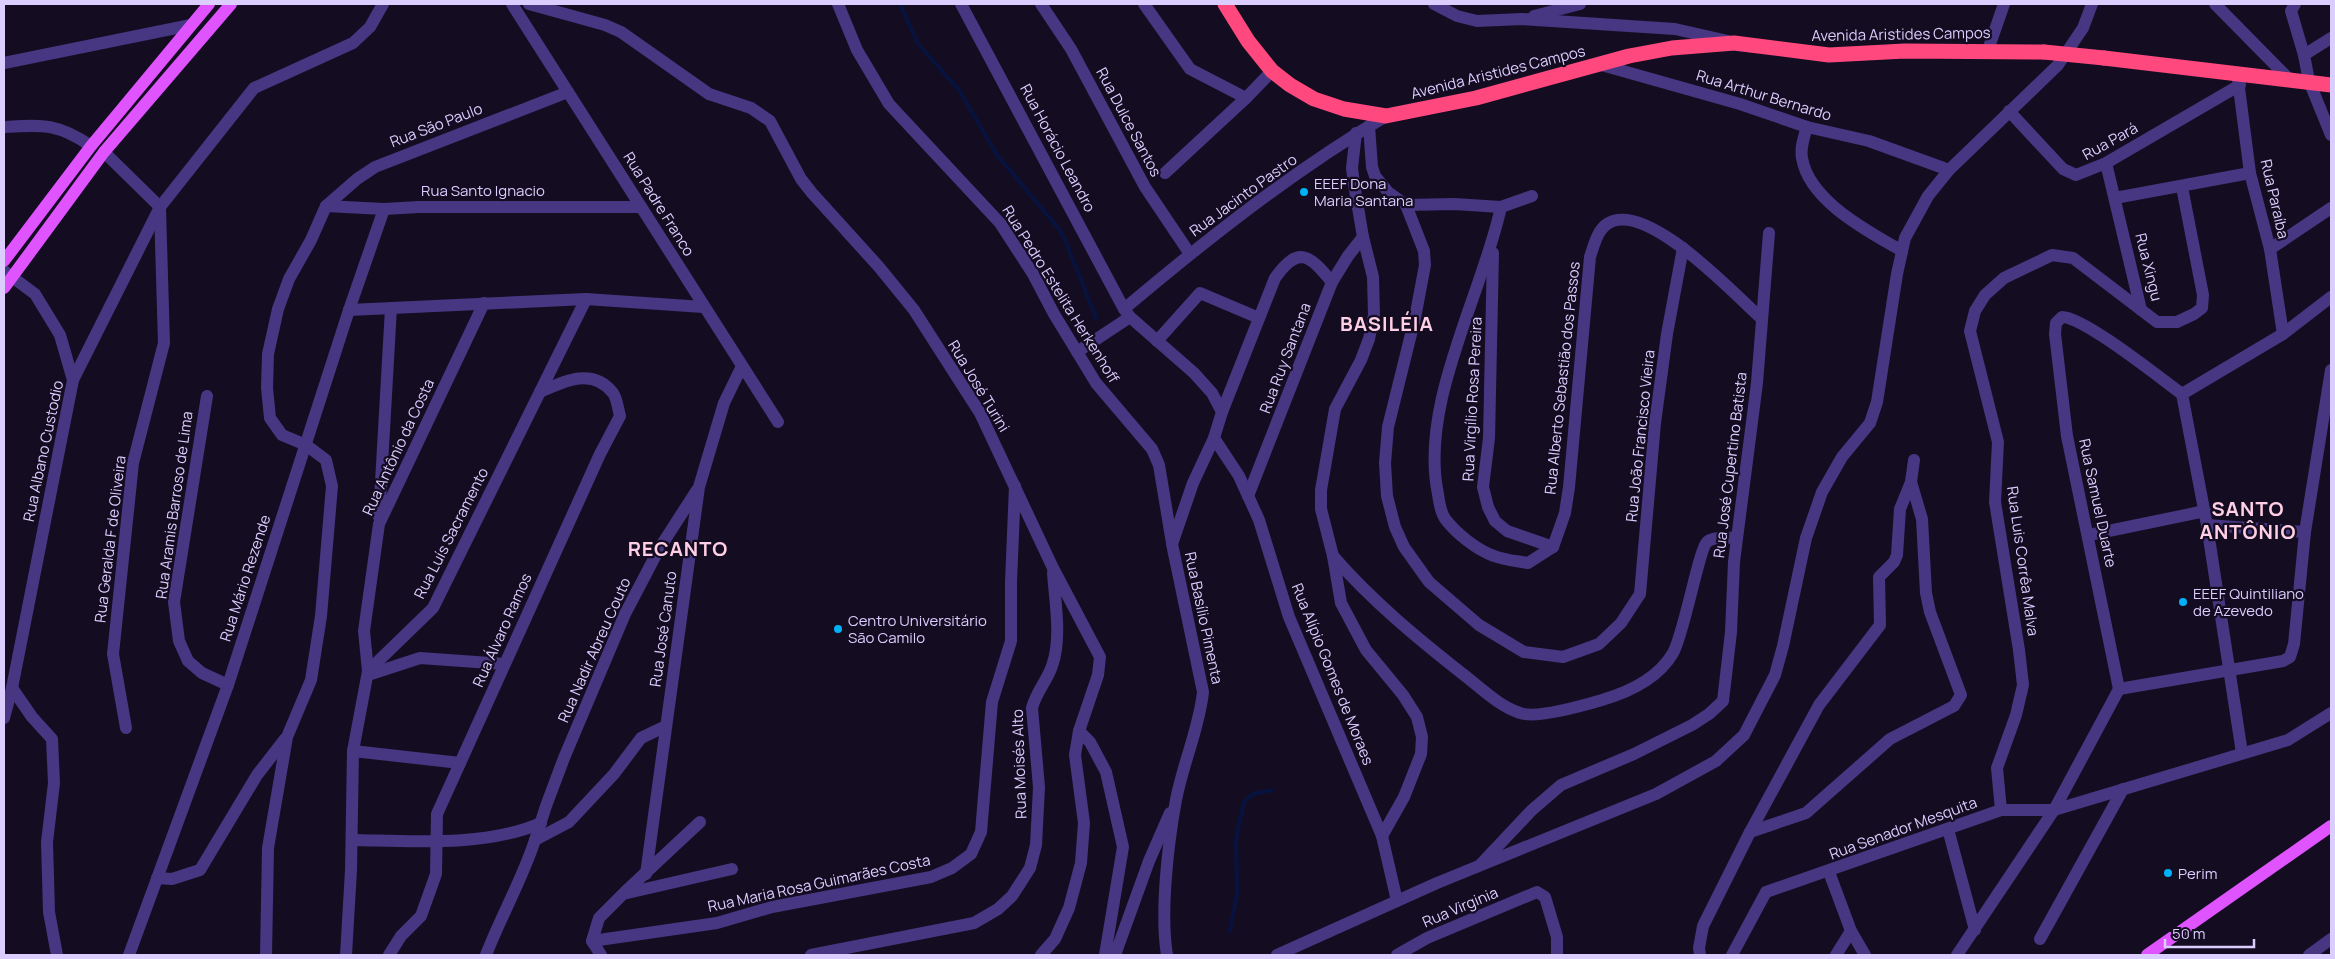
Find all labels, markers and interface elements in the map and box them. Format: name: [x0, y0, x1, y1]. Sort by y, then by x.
street label: Avenida Aristides Campos: [1811, 22, 1991, 46]
street label: Avenida Aristides Campos: [1409, 40, 1588, 104]
street label: Rua Dulce Santos: [1091, 64, 1167, 180]
street label: Rua Arthur Bernardo: [1694, 64, 1834, 126]
street label: Rua Horácio Leandro: [1015, 80, 1101, 216]
street label: Rua São Paulo: [387, 98, 485, 152]
street label: Rua Pará: [2079, 117, 2141, 165]
street label: Rua Padre Franco: [618, 148, 700, 260]
street label: Rua Jacinto Pastro: [1185, 149, 1301, 241]
street label: Rua Paraíba: [2256, 157, 2294, 241]
place label: EEEF Dona Maria Santana: [1314, 173, 1413, 211]
street label: Rua Santo Ignacio: [421, 180, 545, 201]
marker: EEEF Dona Maria Santana: [1298, 186, 1310, 198]
street label: Rua Pedro Estelita Herkenhoff: [998, 201, 1124, 387]
street label: Rua Xingu: [2130, 231, 2168, 303]
street label: Rua Alberto Sebastião dos Passos: [1539, 260, 1585, 496]
street label: Rua Ruy Santana: [1254, 300, 1316, 416]
district label: BASILÉIA: [1340, 310, 1434, 337]
street label: Rua Virgílio Rosa Pereira: [1457, 316, 1487, 482]
street label: Rua José Turini: [943, 336, 1015, 436]
street label: Rua João Francisco Vieira: [1621, 349, 1659, 523]
street label: Rua José Cupertino Batista: [1708, 371, 1752, 559]
street label: Rua Antônio da Costa: [357, 375, 439, 519]
street label: Rua Albano Custodio: [18, 378, 68, 524]
street label: Rua Aramis Barroso de Lima: [150, 410, 198, 600]
street label: Rua Samuel Duarte: [2074, 437, 2122, 570]
street label: Rua Geralda F de Oliveira: [89, 454, 131, 624]
street label: Rua Luís Sacramento: [409, 464, 493, 602]
street label: Rua Luis Corrêa Malva: [2002, 485, 2044, 637]
district label: SANTO ANTÔNIO: [2200, 495, 2296, 545]
street label: Rua Mário Rezende: [215, 512, 275, 644]
district label: RECANTO: [628, 535, 728, 562]
street label: Rua Basílio Pimenta: [1180, 550, 1228, 686]
street label: Rua Álvaro Ramos: [467, 570, 537, 690]
street label: Rua José Canuto: [644, 570, 682, 688]
street label: Rua Nadir Abreu Couto: [553, 574, 635, 726]
street label: Rua Alípio Gomes de Moraes: [1287, 580, 1379, 768]
place label: EEEF Quintiliano de Azevedo: [2193, 583, 2304, 621]
marker: EEEF Quintiliano de Azevedo: [2177, 596, 2189, 608]
place label: Centro Universitário São Camilo: [848, 610, 987, 648]
marker: Centro Universitário São Camilo: [832, 623, 844, 635]
street label: Rua Moisés Alto: [1007, 709, 1031, 819]
street label: Rua Senador Mesquita: [1826, 791, 1980, 865]
street label: Rua Maria Rosa Guimarães Costa: [706, 849, 932, 917]
place label: Perim: [2178, 863, 2217, 884]
marker: Perim: [2162, 867, 2174, 879]
street label: Rua Virginia: [1419, 882, 1501, 932]
scale bar: [2165, 916, 2254, 948]
text: 50 m: [2172, 923, 2206, 944]

